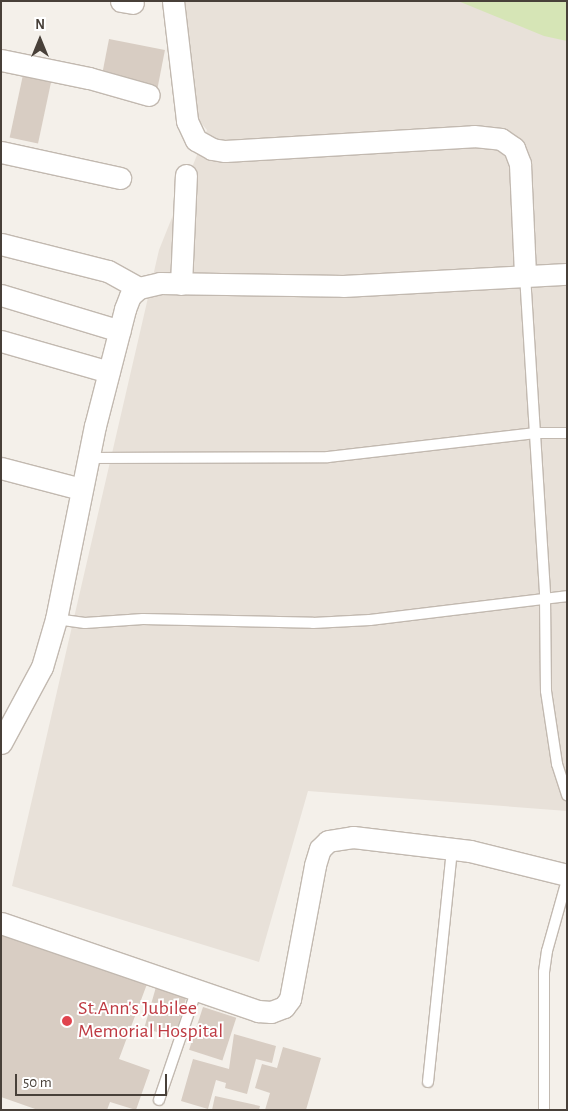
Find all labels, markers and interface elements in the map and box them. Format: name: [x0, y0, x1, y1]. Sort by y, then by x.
north arrow: [15, 15, 65, 65]
text: N: [35, 18, 45, 32]
place label: St.Ann's Jubilee Memorial Hospital: [78, 997, 223, 1044]
marker: St.Ann's Jubilee Memorial Hospital: [60, 1014, 74, 1028]
scale bar: [18, 1064, 170, 1096]
text: 50 m: [23, 1075, 52, 1090]

